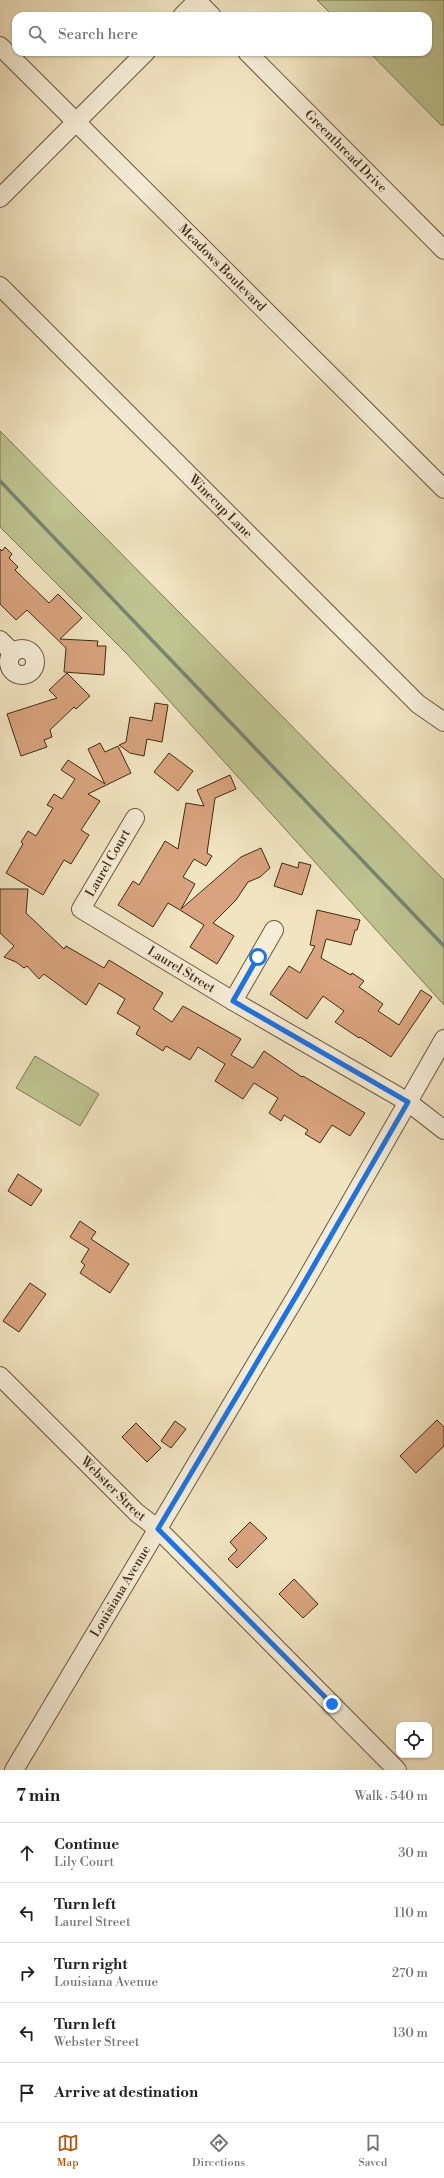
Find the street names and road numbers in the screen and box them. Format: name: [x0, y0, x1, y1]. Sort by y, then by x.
street label: Greenthread Drive: [301, 106, 391, 196]
street label: Meadows Boulevard: [175, 221, 270, 315]
street label: Winecup Lane: [185, 471, 256, 542]
street label: Laurel Court: [82, 826, 134, 900]
street label: Laurel Street: [144, 943, 218, 997]
street label: Webster Street: [77, 1453, 149, 1525]
street label: Louisiana Avenue: [87, 1542, 154, 1640]

